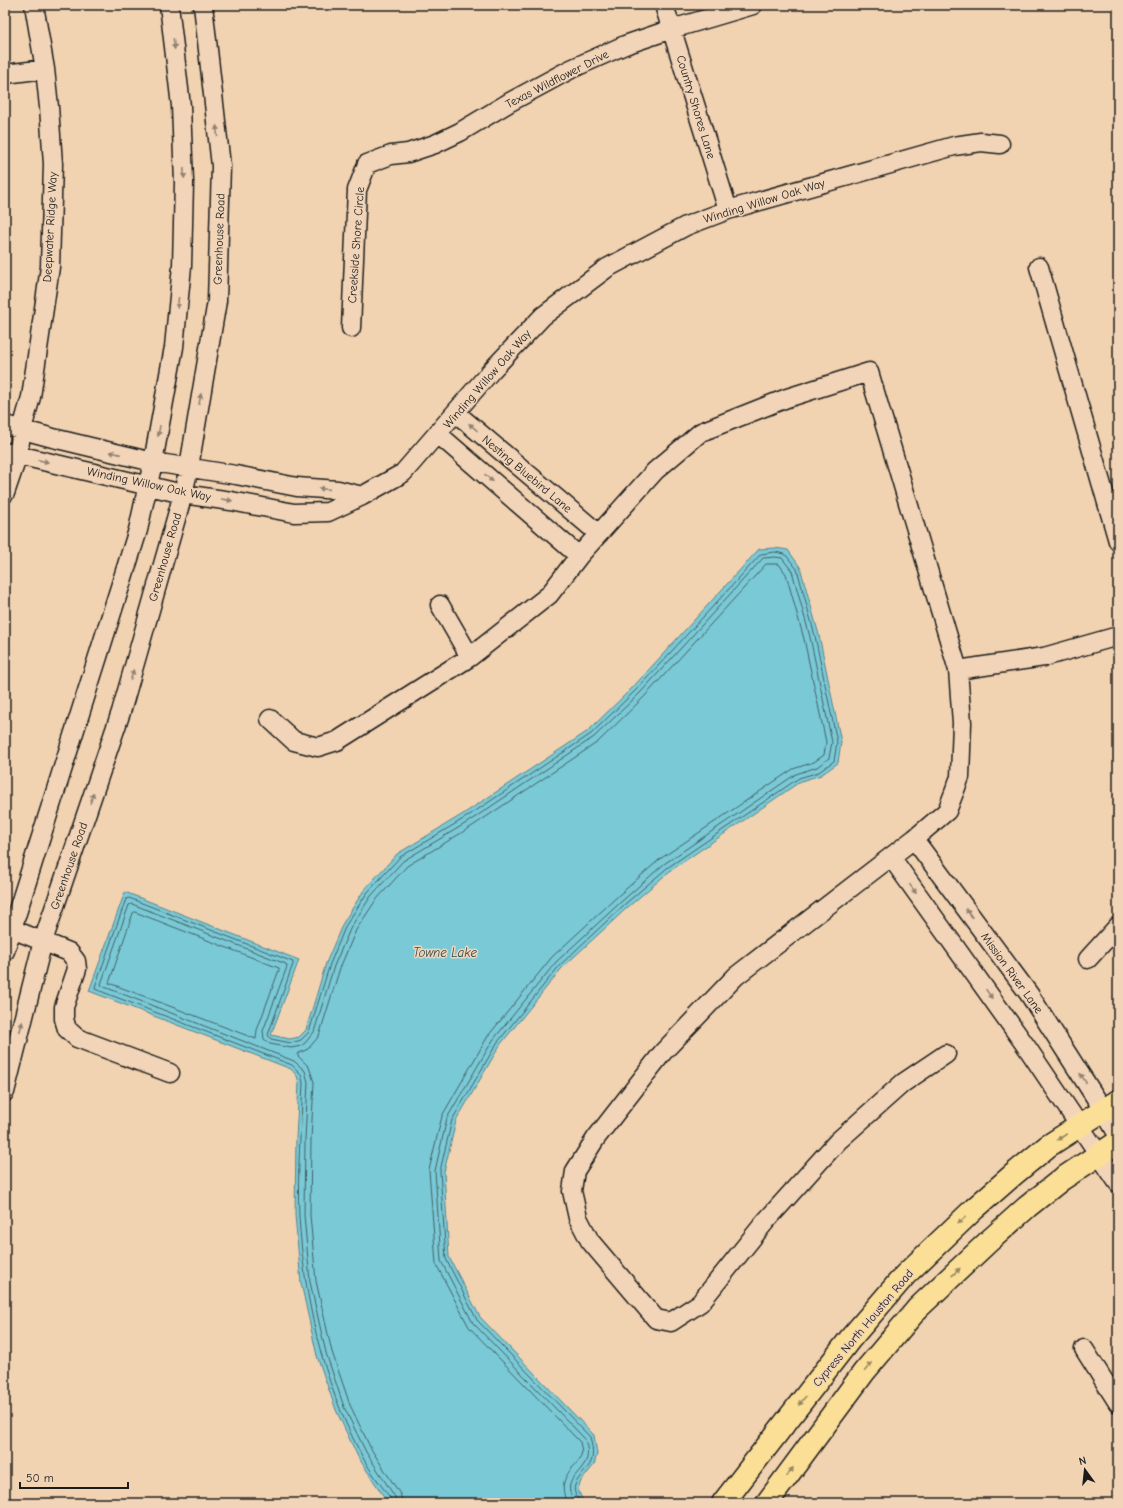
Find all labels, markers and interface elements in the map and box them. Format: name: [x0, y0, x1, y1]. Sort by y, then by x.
one-way arrow: [171, 38, 177, 50]
street label: Texas Wildflower Drive: [503, 47, 611, 111]
street label: Country Shores Lane: [674, 53, 718, 161]
one-way arrow: [214, 125, 220, 137]
one-way arrow: [181, 167, 187, 180]
street label: Deepwater Ridge Way: [40, 171, 60, 283]
street label: Winding Willow Oak Way: [701, 176, 827, 226]
street label: Creekside Shore Circle: [345, 186, 367, 304]
street label: Greenhouse Road: [210, 193, 228, 285]
one-way arrow: [175, 297, 182, 309]
street label: Winding Willow Oak Way: [440, 326, 534, 431]
one-way arrow: [198, 393, 204, 405]
one-way arrow: [468, 423, 478, 432]
one-way arrow: [155, 425, 161, 438]
street label: Nesting Bluebird Lane: [479, 432, 575, 516]
one-way arrow: [109, 450, 121, 456]
one-way arrow: [37, 459, 49, 465]
street label: Winding Willow Oak Way: [86, 464, 213, 504]
one-way arrow: [483, 474, 494, 483]
one-way arrow: [318, 486, 330, 493]
one-way arrow: [221, 497, 234, 503]
street label: Greenhouse Road: [146, 511, 184, 603]
one-way arrow: [129, 668, 135, 680]
one-way arrow: [89, 792, 95, 804]
street label: Greenhouse Road: [47, 820, 91, 912]
one-way arrow: [909, 883, 918, 894]
one-way arrow: [965, 908, 973, 919]
street label: Mission River Lane: [978, 930, 1046, 1016]
water label: Towne Lake: [413, 945, 478, 960]
one-way arrow: [985, 989, 993, 1000]
one-way arrow: [19, 1021, 25, 1034]
one-way arrow: [1079, 1073, 1087, 1083]
one-way arrow: [1057, 1133, 1067, 1141]
one-way arrow: [957, 1215, 967, 1225]
street label: Cypress North Houston Road: [810, 1267, 916, 1389]
one-way arrow: [951, 1267, 961, 1277]
one-way arrow: [863, 1362, 872, 1373]
one-way arrow: [798, 1396, 806, 1407]
north arrow: [1065, 1450, 1105, 1490]
text: N: [1077, 1454, 1088, 1468]
scale bar: [20, 1464, 128, 1490]
one-way arrow: [786, 1466, 794, 1477]
text: 50 m: [26, 1471, 54, 1485]

